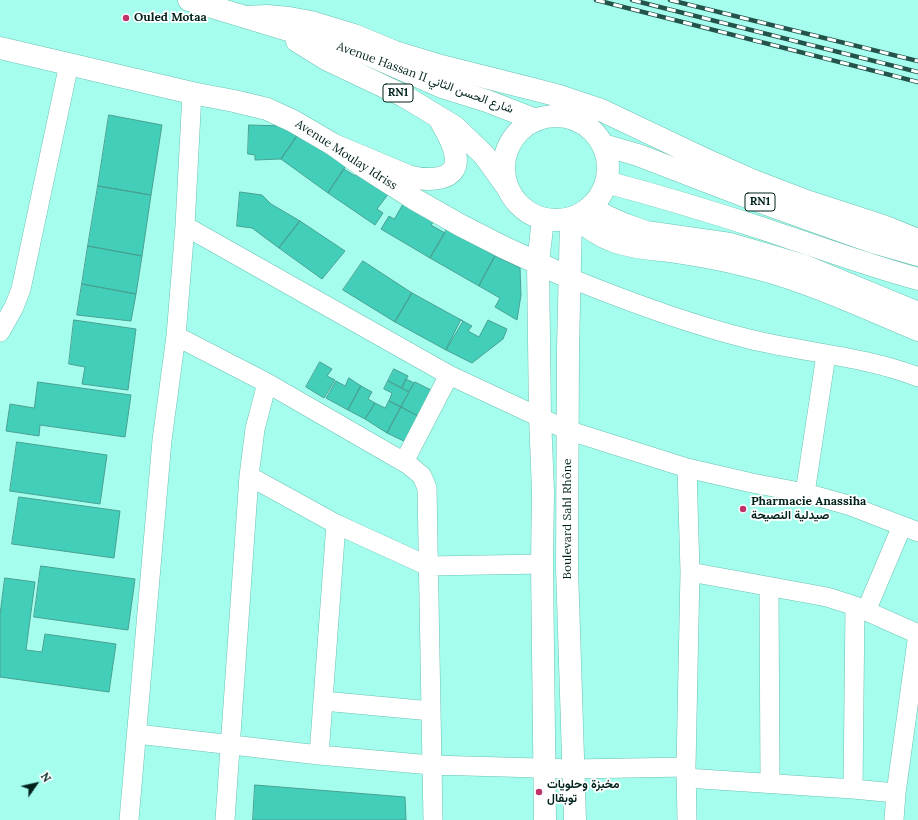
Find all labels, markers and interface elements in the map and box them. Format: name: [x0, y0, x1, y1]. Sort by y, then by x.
place label: Ouled Motaa: [134, 11, 207, 25]
marker: Ouled Motaa: [121, 13, 131, 23]
street label: Avenue Hassan II شارع الحسن الثاني: [335, 39, 515, 117]
road number: RN1: [383, 84, 413, 102]
street label: Avenue Moulay Idriss: [292, 117, 400, 193]
road number: RN1: [745, 193, 775, 211]
street label: Boulevard Sahl Rhône: [561, 458, 575, 580]
place label: Pharmacie Anassiha صيدلية النصيحة: [751, 495, 866, 523]
marker: Pharmacie Anassiha صيدلية النصيحة: [738, 504, 748, 514]
north arrow: [16, 764, 56, 804]
text: N: [38, 770, 54, 785]
place label: مخبزة وحلويات توبقال: [547, 778, 620, 806]
marker: مخبزة وحلويات توبقال: [534, 787, 544, 797]

